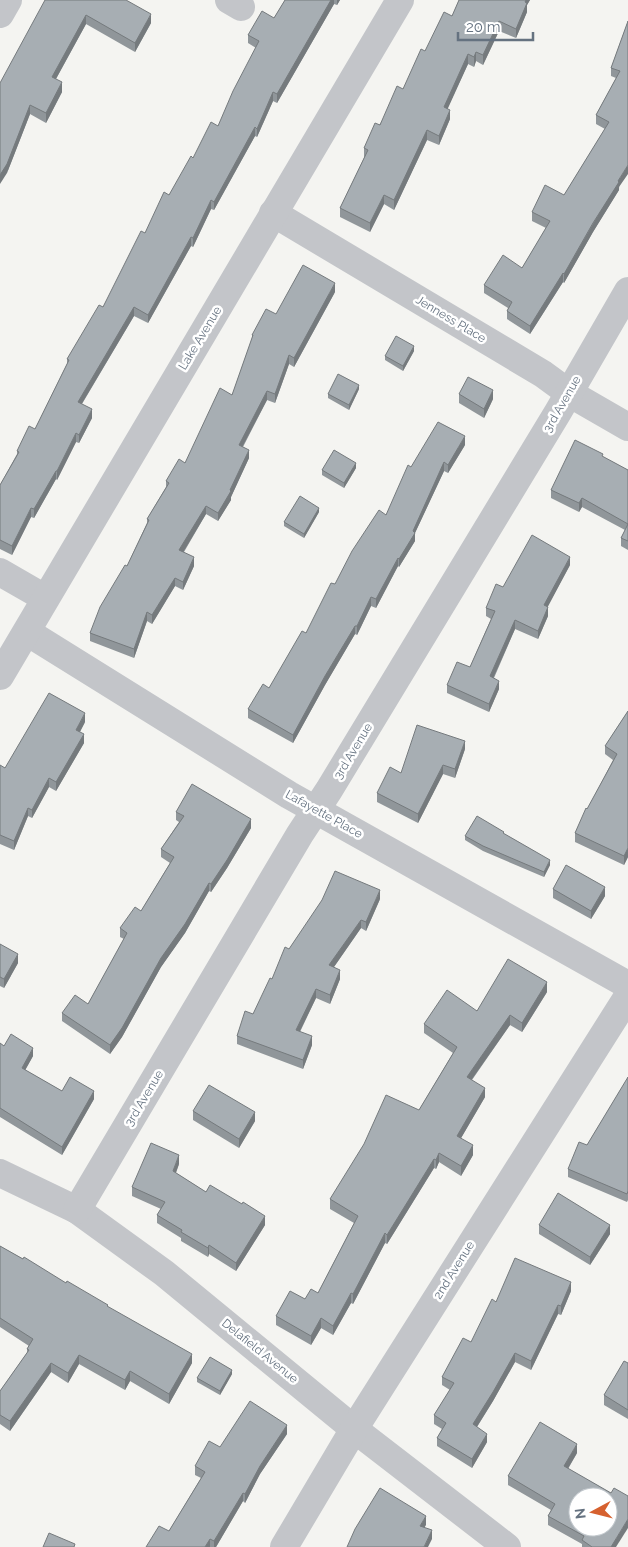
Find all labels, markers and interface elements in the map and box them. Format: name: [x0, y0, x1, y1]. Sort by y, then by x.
scale bar: [458, 10, 533, 42]
text: 20 m: [466, 18, 501, 36]
street label: Jenness Place: [413, 293, 489, 345]
street label: Lake Avenue: [176, 304, 224, 372]
street label: 3rd Avenue: [540, 373, 584, 435]
street label: 3rd Avenue: [331, 721, 375, 781]
street label: Lafayette Place: [283, 787, 365, 841]
street label: 3rd Avenue: [122, 1068, 166, 1128]
street label: 2nd Avenue: [431, 1239, 477, 1301]
street label: Delafield Avenue: [219, 1316, 301, 1386]
north arrow: [568, 1487, 618, 1537]
text: N: [572, 1507, 589, 1520]

